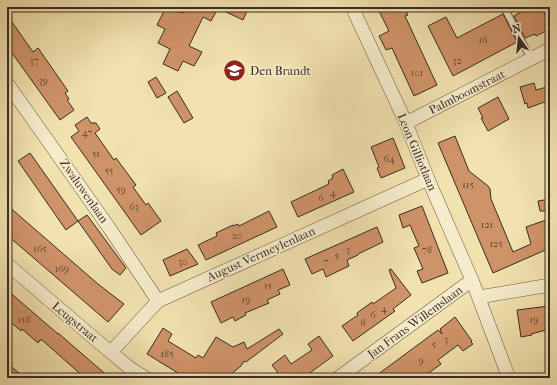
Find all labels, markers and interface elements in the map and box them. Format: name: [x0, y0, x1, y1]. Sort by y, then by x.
north arrow: [499, 18, 539, 58]
text: N: [511, 21, 523, 36]
house number: 16: [479, 34, 488, 46]
house number: 37: [30, 55, 39, 67]
house number: 32: [452, 55, 462, 67]
school or university icon: Den Brandt: [221, 58, 247, 84]
place label: Den Brandt: [250, 64, 312, 78]
street label: Palmboomstraat: [427, 66, 508, 117]
house number: 101: [411, 67, 423, 79]
house number: 39: [38, 75, 48, 87]
street label: Leon Gilliotlaan: [394, 111, 440, 193]
house number: 47: [82, 127, 92, 139]
house number: 51: [92, 148, 100, 160]
house number: 64: [383, 153, 396, 165]
street label: Zwaluwenlaan: [57, 156, 111, 226]
house number: 55: [105, 165, 113, 177]
house number: 115: [462, 179, 474, 191]
house number: 59: [116, 184, 126, 196]
house number: 4: [330, 187, 337, 199]
house number: 6: [318, 192, 324, 204]
house number: 63: [129, 201, 139, 213]
house number: 121: [481, 219, 493, 231]
street label: August Vermeylenlaan: [204, 224, 317, 285]
house number: 20: [232, 230, 242, 242]
house number: 125: [489, 238, 503, 250]
house number: 165: [33, 243, 47, 255]
house number: 3: [346, 244, 350, 256]
house number: 78: [422, 244, 432, 256]
house number: 5: [335, 250, 339, 262]
house number: 30: [178, 256, 188, 268]
house number: 7: [324, 256, 329, 268]
house number: 169: [55, 263, 69, 275]
house number: 15: [264, 280, 272, 292]
street label: Jan Frans Willemslaan: [364, 283, 465, 362]
house number: 19: [242, 294, 250, 306]
street label: Leugstraat: [49, 299, 101, 346]
house number: 4: [381, 303, 388, 315]
house number: 6: [370, 309, 376, 321]
house number: 158: [18, 314, 30, 326]
house number: 19: [530, 314, 538, 326]
house number: 8: [360, 317, 366, 329]
house number: 3: [444, 334, 448, 346]
house number: 5: [432, 339, 436, 351]
house number: 185: [161, 348, 173, 360]
house number: 9: [418, 355, 424, 367]

